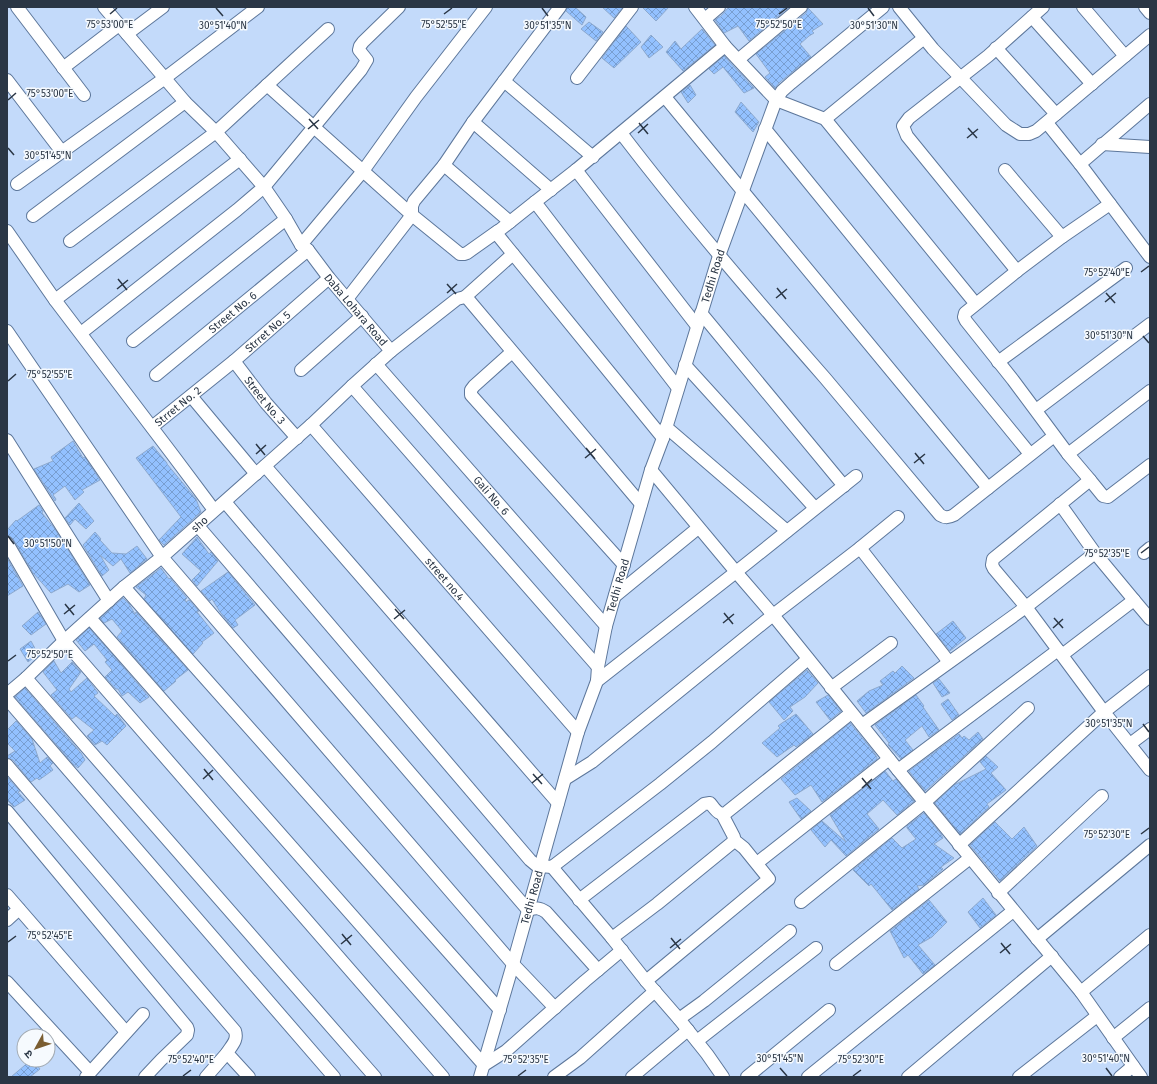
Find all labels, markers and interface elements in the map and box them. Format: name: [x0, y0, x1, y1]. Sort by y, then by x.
text: 75°53'00"E: [87, 19, 133, 31]
text: 75°52'55"E: [421, 19, 467, 31]
text: 75°52'50"E: [756, 19, 802, 31]
text: 30°51'40"N: [199, 20, 247, 32]
text: 30°51'35"N: [524, 20, 572, 32]
text: 30°51'30"N: [850, 20, 898, 32]
text: 75°53'00"E: [27, 88, 73, 100]
text: 30°51'45"N: [24, 150, 72, 162]
street label: Tedhi Road: [698, 247, 727, 304]
text: 75°52'40"E: [1084, 267, 1130, 279]
street label: Daba Lohara Road: [322, 271, 390, 348]
street label: Street No. 6: [206, 289, 259, 336]
street label: Strret No. 5: [242, 308, 293, 355]
text: 30°51'30"N: [1085, 330, 1133, 342]
text: 75°52'55"E: [27, 369, 73, 381]
street label: Street No. 3: [242, 374, 288, 427]
street label: Strret No. 2: [152, 384, 204, 429]
street label: Gali No. 6: [471, 473, 512, 518]
street label: sho: [188, 513, 210, 535]
text: 30°51'50"N: [24, 538, 72, 550]
text: 75°52'35"E: [1084, 548, 1130, 560]
street label: street no.4: [423, 555, 467, 603]
street label: Tedhi Road: [604, 557, 632, 614]
text: 75°52'50"E: [27, 649, 73, 661]
text: 30°51'35"N: [1085, 718, 1133, 730]
text: 75°52'30"E: [1084, 829, 1130, 841]
street label: Tedhi Road: [518, 869, 545, 926]
text: 75°52'45"E: [27, 930, 73, 942]
north arrow: [16, 1028, 56, 1068]
text: उ: [21, 1047, 36, 1061]
text: 30°51'45"N: [756, 1053, 804, 1065]
text: 30°51'40"N: [1082, 1053, 1130, 1065]
text: 75°52'40"E: [168, 1054, 214, 1066]
text: 75°52'35"E: [503, 1054, 549, 1066]
text: 75°52'30"E: [838, 1054, 884, 1066]

